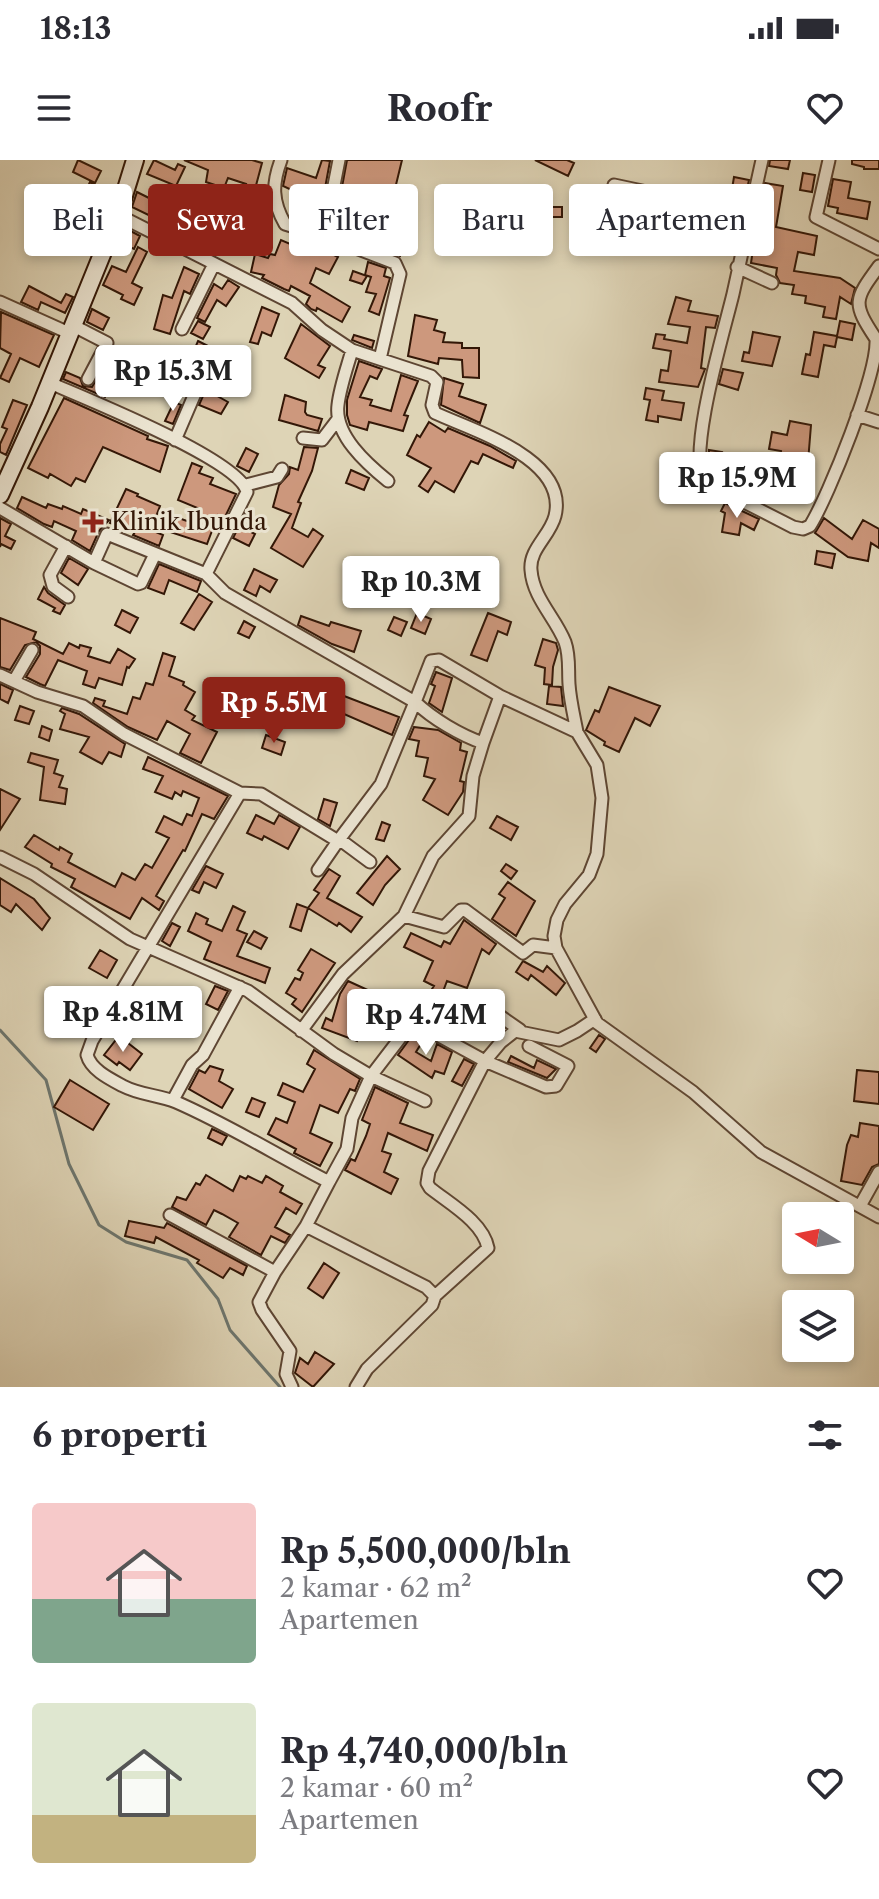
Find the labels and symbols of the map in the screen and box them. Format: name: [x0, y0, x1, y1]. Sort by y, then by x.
pin: Rp 15.3M: [90, 345, 256, 413]
pin: Rp 15.9M: [654, 452, 820, 520]
place label: Klinik Ibunda: [111, 507, 267, 536]
marker: Klinik Ibunda: [82, 511, 104, 533]
pin: Rp 10.3M: [338, 556, 504, 624]
pin: Rp 5.5M: [200, 677, 348, 745]
pin: Rp 4.81M: [40, 986, 206, 1054]
pin: Rp 4.74M: [343, 989, 509, 1057]
north arrow: [782, 1202, 854, 1274]

